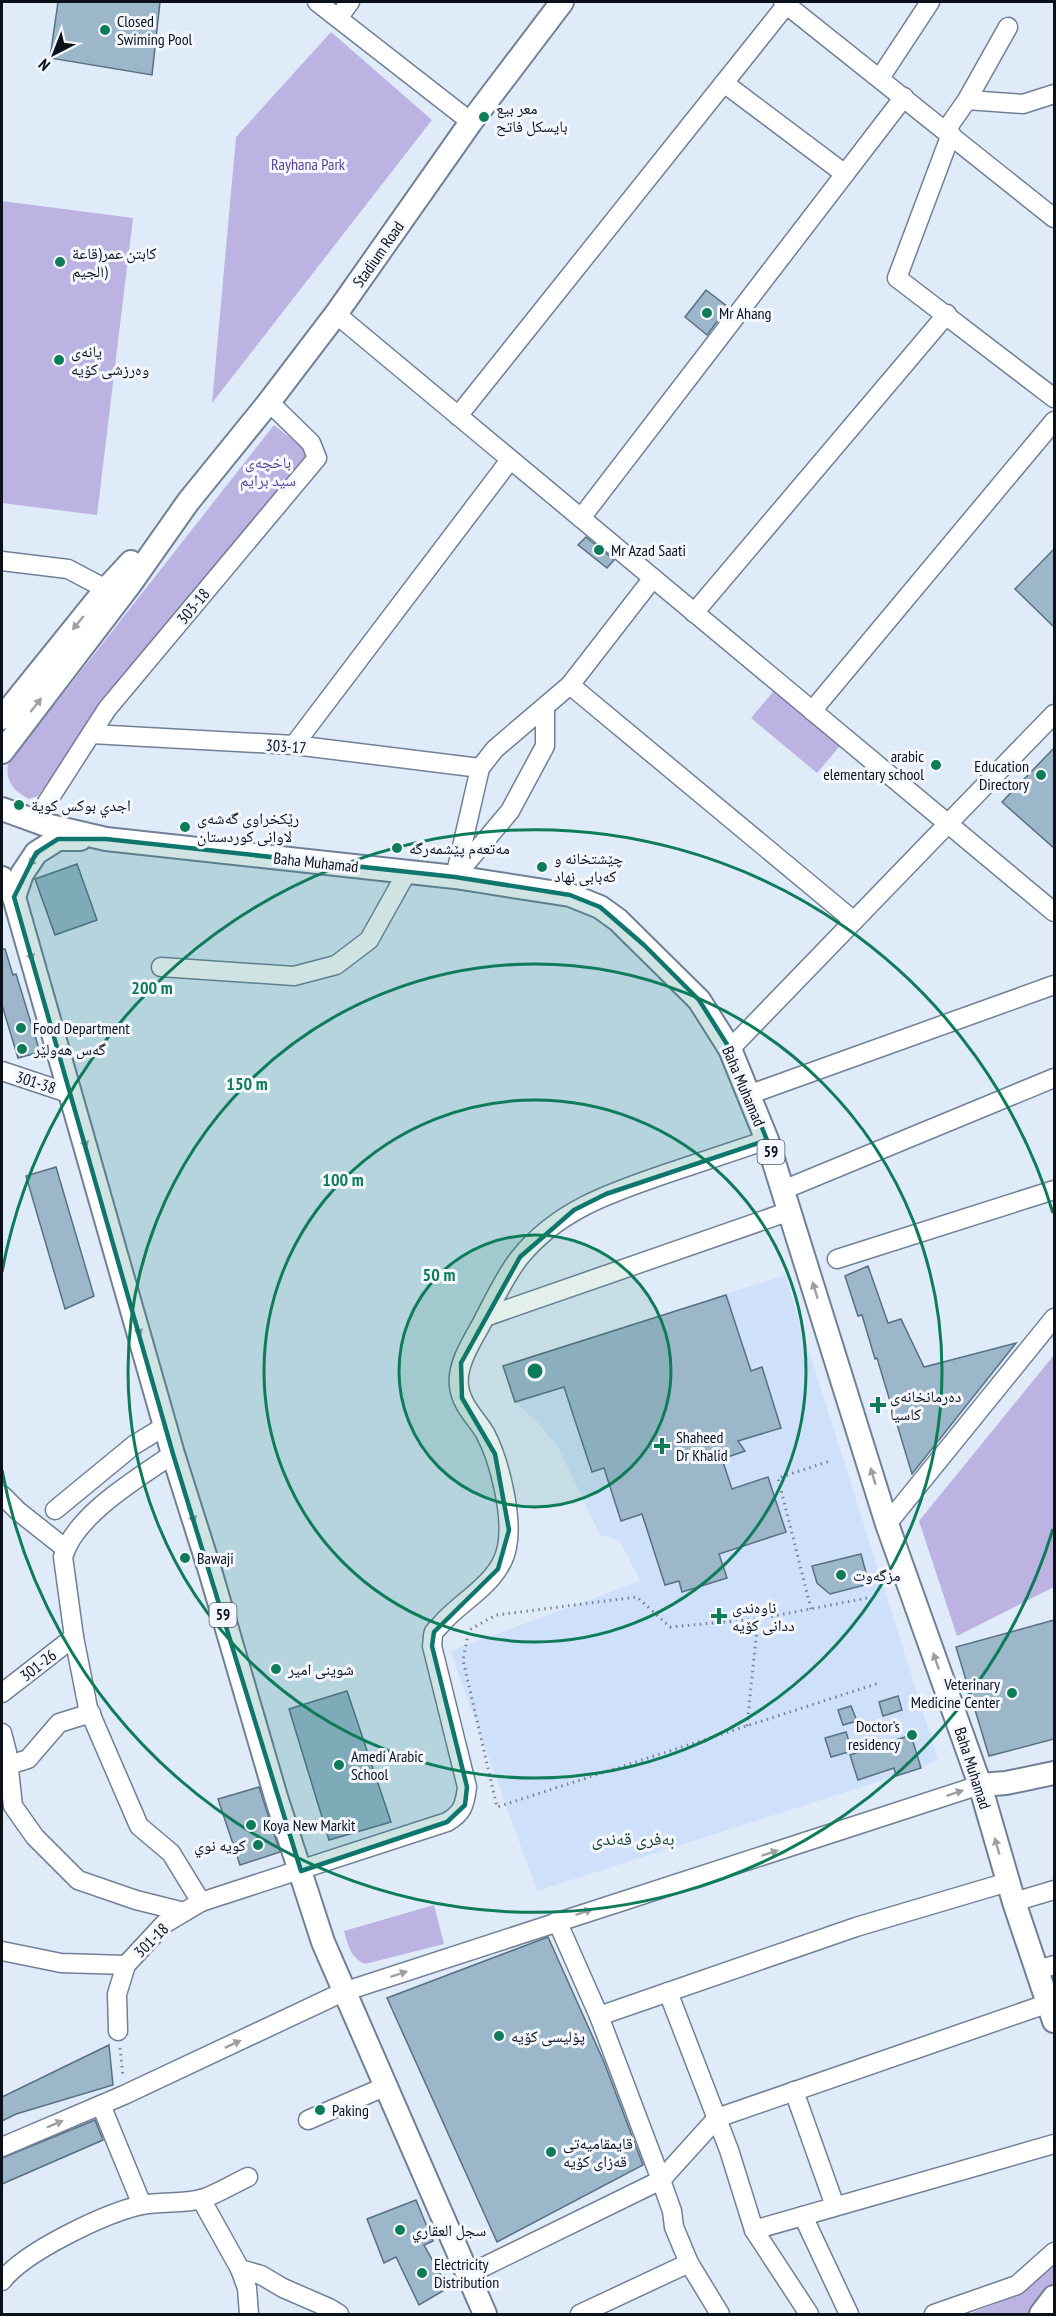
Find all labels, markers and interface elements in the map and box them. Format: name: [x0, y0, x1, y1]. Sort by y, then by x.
place label: Closed Swiming Pool: [117, 11, 193, 49]
marker: Closed Swiming Pool: [98, 23, 112, 37]
north arrow: [24, 24, 84, 84]
text: N: [34, 55, 54, 75]
place label: معر بيع بايسكل فاتح: [496, 98, 568, 137]
marker: معر بيع بايسكل فاتح: [477, 110, 491, 124]
park label: Rayhana Park: [271, 154, 346, 174]
street label: Stadium Road: [348, 217, 408, 291]
place label: كابتن عمر(قاعة الجيم): [72, 243, 157, 282]
marker: كابتن عمر(قاعة الجيم): [53, 255, 67, 269]
place label: Mr Ahang: [719, 303, 771, 323]
marker: Mr Ahang: [700, 306, 714, 320]
place label: یانه‌ی وه‌رزشی كۆیه‌: [71, 341, 149, 380]
marker: یانه‌ی وه‌رزشی كۆیه‌: [52, 353, 66, 367]
park label: باخچه‌ی سید برایم: [240, 452, 296, 491]
place label: Mr Azad Saati: [611, 540, 686, 560]
marker: Mr Azad Saati: [592, 543, 606, 557]
street label: 303-18: [172, 584, 214, 628]
one-way arrow: [72, 615, 85, 631]
one-way arrow: [30, 697, 43, 713]
street label: 303-17: [265, 735, 307, 757]
place label: arabic elementary school: [823, 746, 924, 784]
place label: Education Directory: [974, 756, 1029, 794]
marker: arabic elementary school: [929, 758, 943, 772]
marker: Education Directory: [1034, 768, 1048, 782]
place label: اجدي بوكس كوية: [31, 795, 131, 818]
marker: اجدي بوكس كوية: [12, 798, 26, 812]
place label: رێكخراوی گه‌شه‌ی لاوانی كوردستان: [197, 808, 299, 847]
marker: رێكخراوی گه‌شه‌ی لاوانی كوردستان: [178, 820, 192, 834]
place label: مەتعەم پێشمەرگە: [409, 838, 510, 859]
marker: مەتعەم پێشمەرگە: [390, 841, 404, 855]
street label: Baha Muhamad: [273, 848, 359, 876]
place label: چێشتخانە و کەبابی نھاد: [554, 848, 624, 887]
one-way arrow: [27, 851, 40, 867]
marker: چێشتخانە و کەبابی نھاد: [535, 860, 549, 874]
one-way arrow: [26, 944, 35, 962]
text: 200 m: [131, 976, 173, 999]
place label: Food Department: [33, 1018, 130, 1038]
marker: Food Department: [14, 1021, 28, 1035]
place label: گەس هەولێر: [33, 1039, 106, 1060]
marker: گەس هەولێر: [15, 1042, 29, 1056]
street label: Baha Muhamad: [718, 1043, 770, 1129]
street label: 301-38: [14, 1066, 58, 1098]
text: 150 m: [226, 1072, 268, 1095]
one-way arrow: [80, 1131, 89, 1149]
road number: 59: [758, 1140, 784, 1164]
text: 100 m: [322, 1168, 364, 1191]
text: 50 m: [423, 1263, 455, 1286]
one-way arrow: [810, 1281, 819, 1299]
one-way arrow: [134, 1319, 143, 1337]
centre of rings: [525, 1361, 545, 1381]
place label: دەرمانخانەی کاسیا: [890, 1386, 961, 1424]
marker: دەرمانخانەی کاسیا: [871, 1398, 885, 1412]
place label: Shaheed Dr Khalid: [676, 1427, 728, 1465]
marker: Shaheed Dr Khalid: [653, 1437, 671, 1455]
one-way arrow: [867, 1467, 877, 1485]
one-way arrow: [188, 1506, 198, 1524]
place label: Bawaji: [197, 1548, 234, 1568]
marker: Bawaji: [178, 1551, 192, 1565]
place label: مزگه‌وت: [853, 1565, 900, 1585]
marker: مزگه‌وت: [834, 1568, 848, 1582]
place label: ناوەندی ددانی کۆیە: [732, 1597, 795, 1636]
road number: 59: [210, 1603, 236, 1627]
marker: ناوەندی ددانی کۆیە: [710, 1607, 728, 1625]
street label: 301-26: [16, 1645, 60, 1685]
one-way arrow: [930, 1651, 940, 1669]
place label: شوينى امير: [287, 1659, 354, 1680]
marker: شوينى امير: [269, 1662, 283, 1676]
place label: Veterinary Medicine Center: [911, 1674, 1001, 1712]
marker: Veterinary Medicine Center: [1005, 1686, 1019, 1700]
place label: Doctor's residency: [848, 1716, 900, 1754]
street label: Baha Muhamad: [950, 1724, 996, 1812]
marker: Doctor's residency: [905, 1728, 919, 1742]
place label: Amedi Arabic School: [351, 1746, 424, 1784]
marker: Amedi Arabic School: [332, 1758, 346, 1772]
one-way arrow: [946, 1788, 964, 1797]
place label: Koya New Markit: [263, 1815, 356, 1835]
marker: Koya New Markit: [244, 1818, 258, 1832]
district label: بەفری قەندی: [591, 1827, 675, 1850]
place label: كويه نوي: [194, 1835, 246, 1858]
one-way arrow: [992, 1837, 1001, 1855]
marker: كويه نوي: [251, 1838, 265, 1852]
one-way arrow: [761, 1847, 779, 1857]
one-way arrow: [575, 1907, 593, 1917]
street label: 301-18: [130, 1919, 172, 1961]
one-way arrow: [390, 1968, 408, 1978]
place label: پۆلیسی كۆیه‌: [511, 2026, 585, 2047]
marker: پۆلیسی كۆیه‌: [492, 2029, 506, 2043]
one-way arrow: [225, 2039, 242, 2048]
place label: Paking: [332, 2100, 369, 2120]
marker: Paking: [313, 2103, 327, 2117]
one-way arrow: [47, 2119, 65, 2129]
place label: قایمقامیه‌تی قه‌زای كۆیه‌: [563, 2133, 633, 2172]
marker: قایمقامیه‌تی قه‌زای كۆیه‌: [544, 2145, 558, 2159]
place label: سجل العقاري: [412, 2220, 486, 2243]
marker: سجل العقاري: [393, 2223, 407, 2237]
place label: Electricity Distribution: [434, 2254, 499, 2292]
marker: Electricity Distribution: [415, 2266, 429, 2280]

